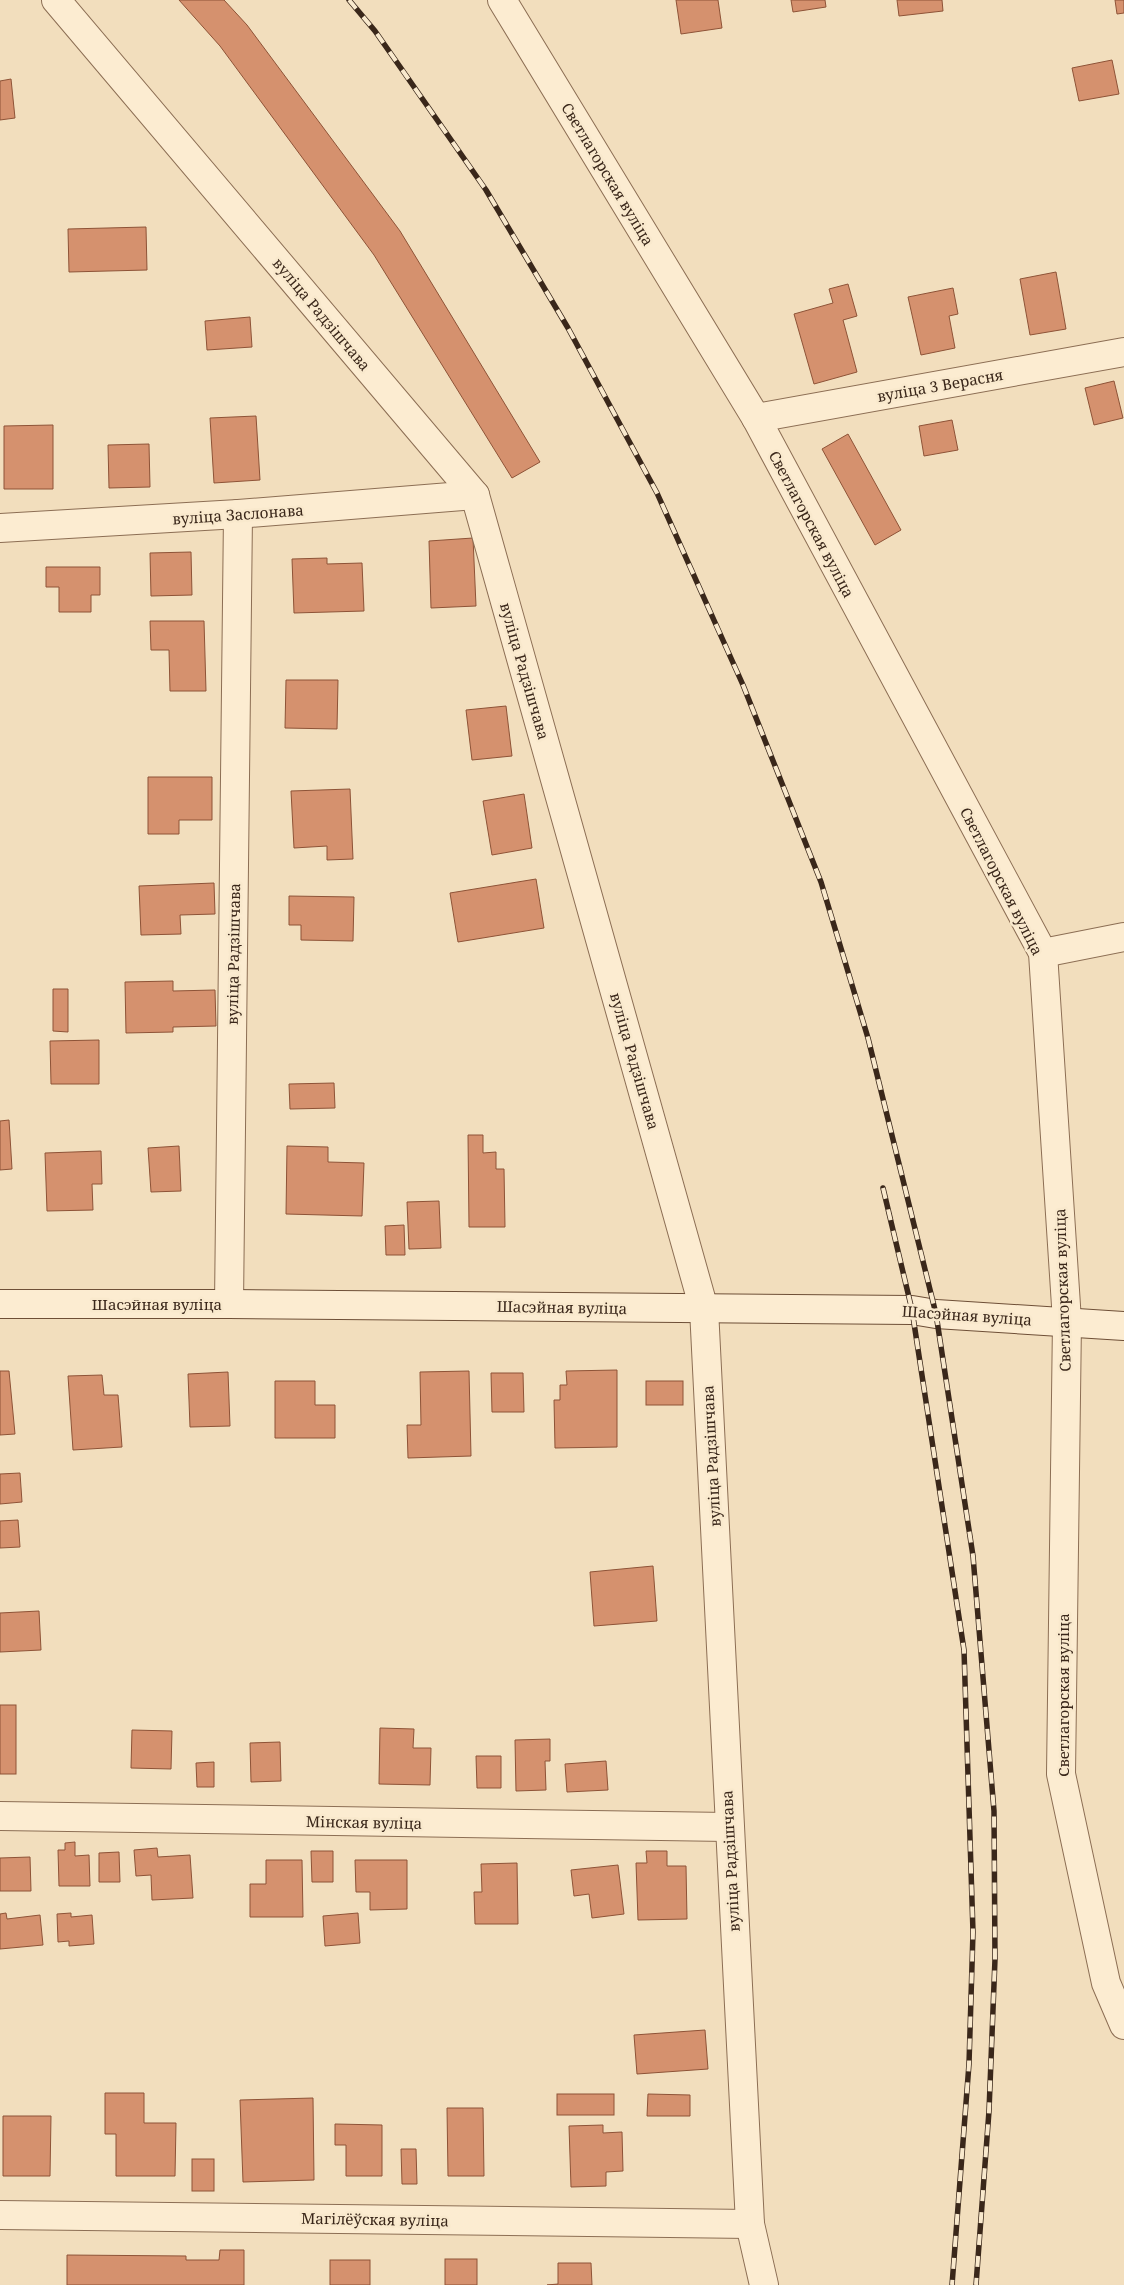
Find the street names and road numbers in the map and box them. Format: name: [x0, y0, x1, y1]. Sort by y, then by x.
street label: Светлагорская вуліца: [557, 99, 659, 249]
street label: вуліца Радзішчава: [269, 253, 375, 375]
street label: вуліца 3 Верасня: [875, 364, 1005, 406]
street label: Светлагорская вуліца: [765, 447, 859, 601]
street label: вуліца Заслонава: [172, 499, 304, 529]
street label: вуліца Радзішчава: [496, 600, 554, 742]
street label: Светлагорская вуліца: [956, 804, 1048, 958]
street label: вуліца Радзішчава: [222, 883, 244, 1025]
street label: вуліца Радзішчава: [606, 990, 664, 1132]
street label: Светлагорская вуліца: [1049, 1208, 1075, 1372]
street label: Шасэйная вуліца: [92, 1294, 222, 1314]
street label: Шасэйная вуліца: [497, 1296, 627, 1318]
street label: Шасэйная вуліца: [901, 1300, 1033, 1330]
street label: вуліца Радзішчава: [697, 1385, 725, 1527]
street label: Светлагорская вуліца: [1053, 1613, 1073, 1777]
street label: вуліца Радзішчава: [716, 1790, 744, 1932]
street label: Мінская вуліца: [306, 1811, 422, 1833]
street label: Магілёўская вуліца: [301, 2208, 449, 2230]

